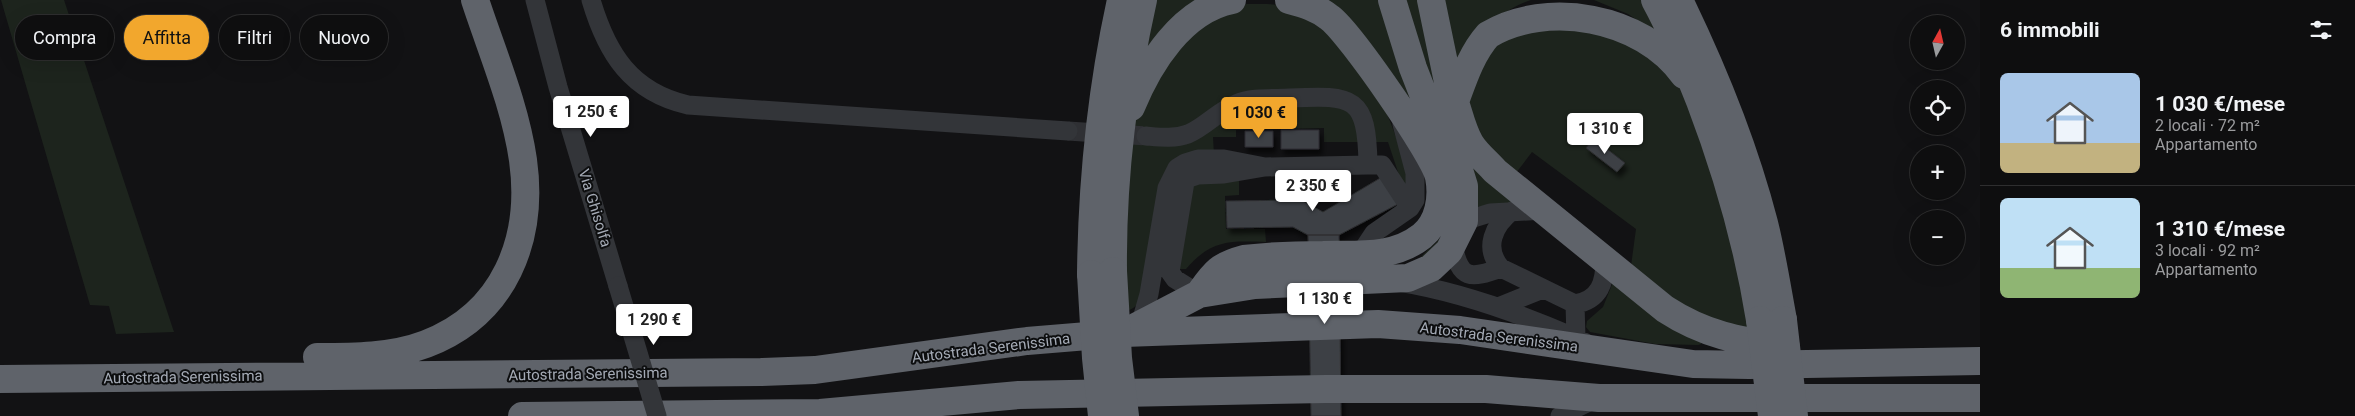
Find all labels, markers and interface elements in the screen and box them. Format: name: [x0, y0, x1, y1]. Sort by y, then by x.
chip: Compra: [15, 15, 114, 60]
chip: Affitta: [124, 15, 209, 60]
chip: Filtri: [219, 15, 290, 60]
chip: Nuovo: [300, 15, 388, 60]
north arrow: [1910, 15, 1965, 70]
map controls: [1910, 15, 1965, 265]
icon: filters: [2307, 16, 2335, 44]
text: 6 immobili: [2000, 18, 2100, 42]
button: locate: [1910, 80, 1965, 135]
text: 1 030 €/mese: [2155, 92, 2285, 116]
icon: home: [2040, 93, 2100, 153]
pin: 1 250 €: [545, 96, 637, 138]
pin: 1 030 €: [1213, 96, 1305, 139]
text: 1 250 €: [564, 102, 618, 121]
text: 1 030 €: [1232, 103, 1286, 122]
pin: 1 310 €: [1559, 112, 1651, 155]
text: 2 locali · 72 m²: [2155, 116, 2260, 135]
text: 1 310 €: [1578, 119, 1632, 138]
text: Appartamento: [2155, 135, 2257, 154]
button: +: [1910, 145, 1965, 200]
street label: Via Ghisolfa: [575, 167, 615, 249]
pin: 2 350 €: [1267, 170, 1359, 212]
text: 2 350 €: [1286, 176, 1340, 195]
button: −: [1910, 210, 1965, 265]
text: 1 310 €/mese: [2155, 217, 2285, 241]
icon: home: [2040, 218, 2100, 278]
text: 3 locali · 92 m²: [2155, 241, 2260, 260]
text: Appartamento: [2155, 260, 2257, 279]
pin: 1 130 €: [1279, 282, 1371, 325]
text: 1 130 €: [1298, 289, 1352, 308]
pin: 1 290 €: [608, 304, 700, 346]
text: 1 290 €: [627, 310, 681, 329]
street label: Autostrada Serenissima: [1419, 318, 1579, 356]
street label: Autostrada Serenissima: [911, 329, 1071, 367]
street label: Autostrada Serenissima: [508, 364, 668, 384]
street label: Autostrada Serenissima: [103, 367, 263, 387]

